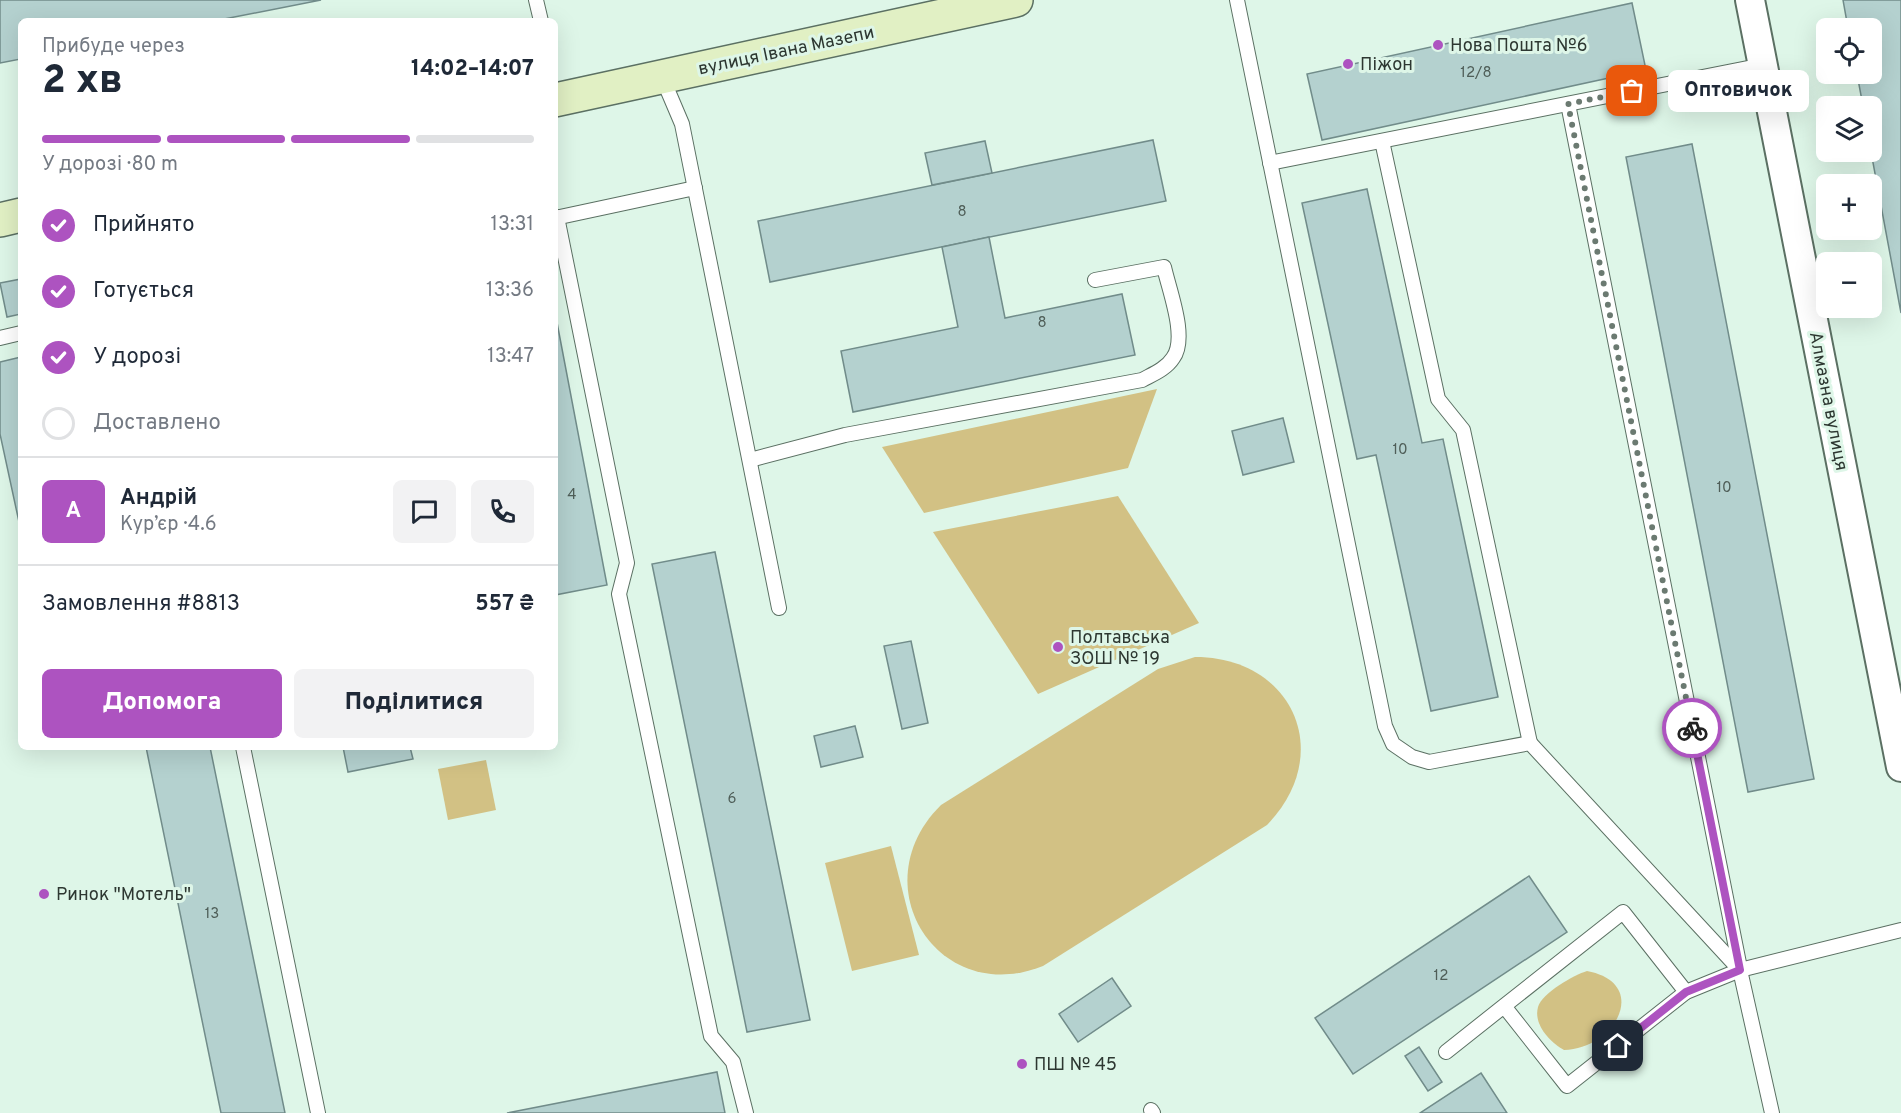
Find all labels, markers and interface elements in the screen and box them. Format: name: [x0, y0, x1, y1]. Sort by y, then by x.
map controls: [1816, 18, 1882, 318]
button: locate: [1816, 18, 1882, 84]
street label: вулиця Івана Мазепи: [696, 22, 877, 81]
text: Прибуде через: [42, 34, 185, 60]
place label: Нова Пошта №6: [1450, 35, 1588, 58]
marker: Нова Пошта №6: [1431, 38, 1445, 52]
place label: Піжон: [1360, 54, 1413, 77]
text: 14:02–14:07: [411, 56, 534, 83]
marker: Піжон: [1341, 57, 1355, 71]
text: 2 хв: [42, 58, 123, 107]
house number: 12/8: [1460, 64, 1492, 83]
pin: [1606, 65, 1657, 116]
callout: Оптовичок: [1668, 70, 1809, 112]
icon: bag: [1615, 74, 1648, 107]
text: Оптовичок: [1684, 78, 1793, 104]
button: layers: [1816, 96, 1882, 162]
text: У дорозі · 80 m: [42, 152, 178, 178]
button: +: [1816, 174, 1882, 240]
house number: 8: [957, 203, 967, 222]
icon: check: [42, 209, 75, 242]
text: Прийнято: [93, 212, 194, 239]
text: 13:31: [491, 212, 534, 238]
button: −: [1816, 252, 1882, 318]
icon: check: [42, 275, 75, 308]
text: Готується: [93, 278, 194, 305]
text: 13:36: [486, 278, 534, 304]
house number: 8: [1037, 314, 1047, 333]
street label: Алмазна вулиця: [1803, 330, 1852, 473]
icon: check: [42, 341, 75, 374]
text: У дорозі: [93, 344, 181, 371]
text: 13:47: [487, 344, 534, 370]
text: Доставлено: [93, 410, 221, 437]
house number: 10: [1392, 441, 1408, 460]
house number: 10: [1716, 479, 1732, 498]
button: chat: [393, 480, 456, 543]
button: phone: [471, 480, 534, 543]
text: Андрій: [120, 485, 197, 512]
house number: 4: [567, 486, 577, 505]
text: А: [66, 498, 81, 525]
text: Кур’єр · 4.6: [120, 512, 217, 538]
text: Замовлення #8813: [42, 591, 240, 618]
text: 557 ₴: [475, 591, 534, 618]
place label: Полтавська ЗОШ № 19: [1070, 627, 1170, 671]
marker: Полтавська ЗОШ № 19: [1051, 640, 1065, 654]
button: Допомога: [42, 669, 282, 738]
button: Поділитися: [294, 669, 534, 738]
courier: [1662, 698, 1722, 758]
icon: bike: [1676, 712, 1709, 745]
house number: 6: [728, 790, 737, 809]
place label: Ринок "Мотель": [56, 884, 191, 907]
marker: Ринок "Мотель": [37, 887, 51, 901]
house number: 13: [205, 905, 219, 924]
house number: 12: [1434, 967, 1448, 986]
pin: [1592, 1020, 1643, 1071]
icon: home: [1601, 1029, 1634, 1062]
place label: ПШ № 45: [1034, 1054, 1117, 1077]
marker: ПШ № 45: [1015, 1057, 1029, 1071]

